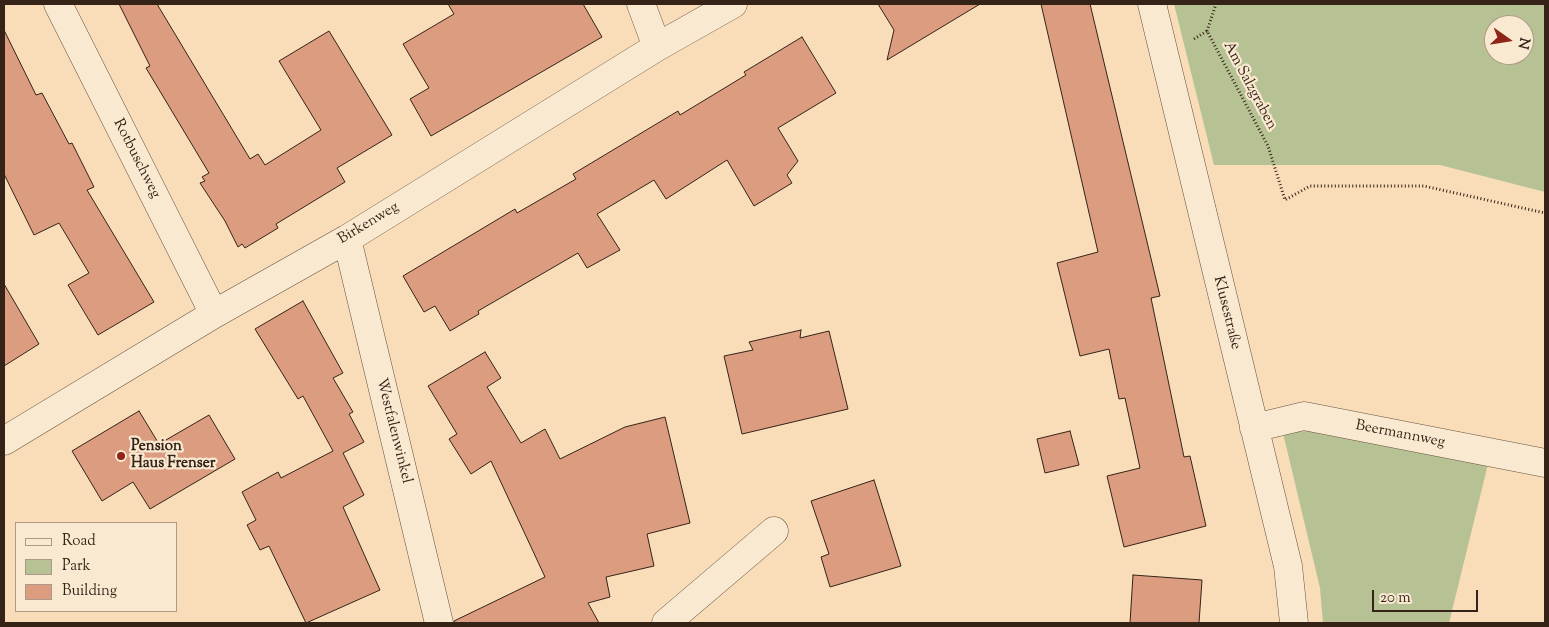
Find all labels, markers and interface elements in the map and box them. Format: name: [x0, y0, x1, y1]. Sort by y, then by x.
north arrow: [1484, 15, 1534, 65]
text: N: [1512, 35, 1534, 51]
street label: Am Salzgraben: [1218, 39, 1280, 133]
street label: Rotbuschweg: [108, 116, 164, 202]
street label: Birkenweg: [335, 199, 403, 249]
street label: Klusestraße: [1208, 274, 1244, 352]
street label: Westfalenwinkel: [371, 376, 415, 486]
street label: Beermannweg: [1354, 418, 1446, 452]
place label: Pension Haus Frenser: [131, 438, 215, 473]
marker: Pension Haus Frenser: [115, 450, 127, 462]
legend: [15, 522, 178, 612]
text: Road: [62, 531, 96, 552]
text: Park: [62, 556, 91, 577]
scale bar: [1374, 580, 1480, 612]
text: Building: [62, 581, 117, 602]
text: 20 m: [1380, 588, 1411, 609]

